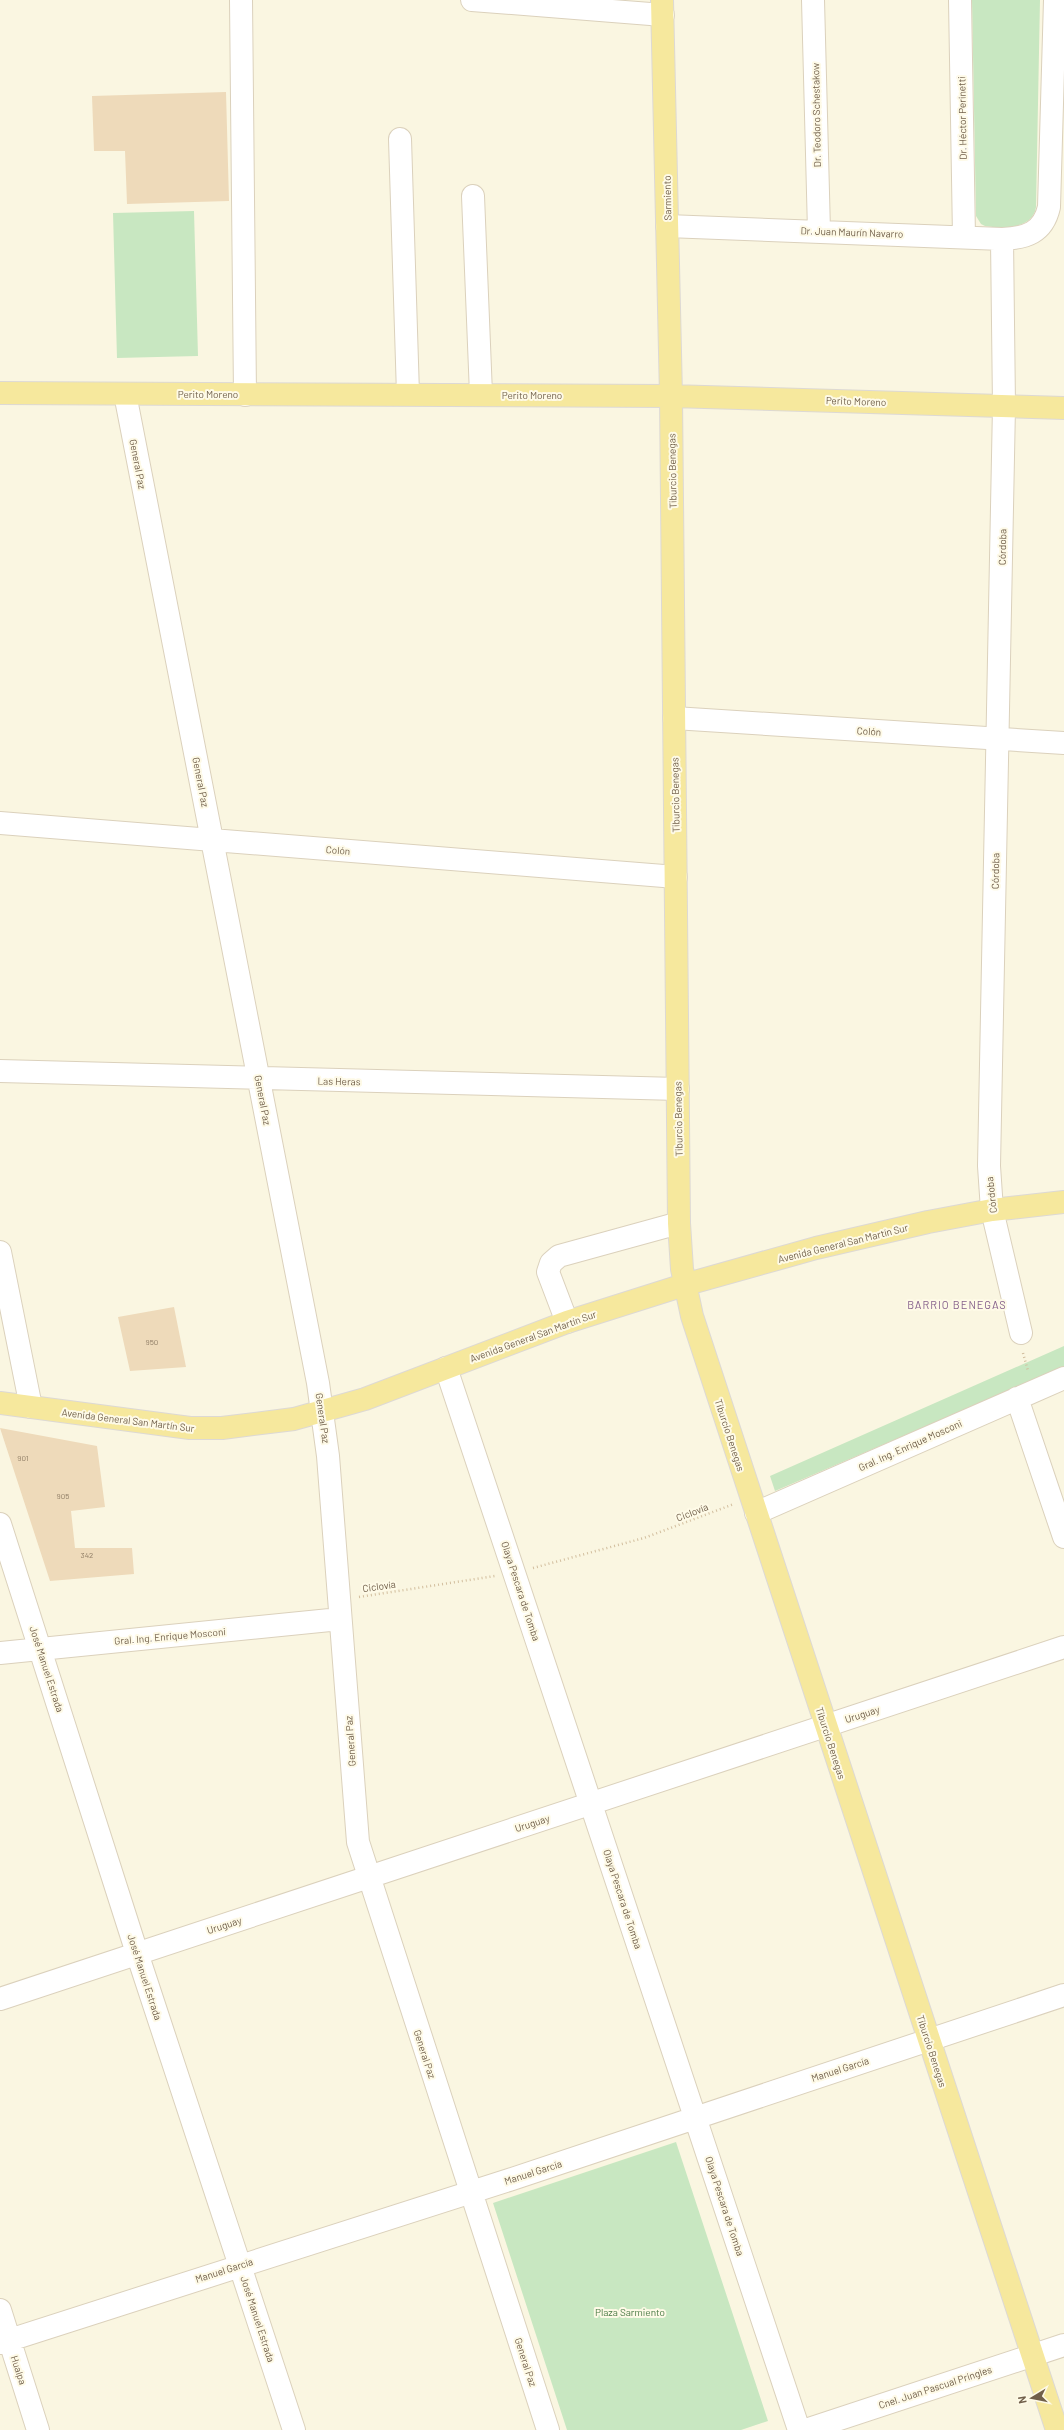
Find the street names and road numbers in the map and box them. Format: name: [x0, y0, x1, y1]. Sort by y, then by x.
street label: Dr. Teodoro Schestakow: [809, 63, 823, 167]
street label: Dr. Héctor Perinetti: [955, 76, 969, 160]
street label: Sarmiento: [661, 175, 673, 221]
street label: Dr. Juan Maurín Navarro: [800, 224, 904, 240]
street label: Perito Moreno: [178, 388, 238, 400]
street label: Perito Moreno: [502, 389, 562, 401]
street label: Perito Moreno: [826, 394, 886, 408]
street label: Tiburcio Benegas: [665, 433, 679, 509]
street label: General Paz: [127, 438, 149, 491]
street label: Córdoba: [996, 529, 1008, 565]
street label: Colón: [856, 724, 882, 738]
street label: General Paz: [190, 756, 212, 809]
street label: Tiburcio Benegas: [668, 757, 682, 833]
street label: Colón: [325, 843, 351, 857]
street label: Córdoba: [989, 853, 1001, 889]
street label: General Paz: [252, 1074, 274, 1127]
street label: Las Heras: [317, 1075, 361, 1087]
street label: Tiburcio Benegas: [671, 1081, 685, 1157]
street label: Córdoba: [983, 1176, 999, 1214]
street label: Avenida General San Martín Sur: [777, 1221, 910, 1265]
street label: Avenida General San Martín Sur: [468, 1307, 598, 1365]
street label: General Paz: [314, 1392, 333, 1444]
street label: Tiburcio Benegas: [713, 1397, 747, 1473]
street label: Avenida General San Martín Sur: [61, 1406, 195, 1434]
street label: Gral. Ing. Enrique Mosconi: [856, 1417, 964, 1473]
street label: Ciclovía: [674, 1500, 710, 1524]
street label: Olaya Pescara de Tomba: [499, 1540, 543, 1642]
street label: Ciclovía: [362, 1578, 396, 1594]
street label: José Manuel Estrada: [27, 1624, 67, 1714]
street label: Gral. Ing. Enrique Mosconi: [114, 1625, 226, 1647]
street label: Uruguay: [843, 1703, 881, 1725]
street label: Tiburcio Benegas: [814, 1705, 848, 1781]
street label: General Paz: [342, 1715, 358, 1767]
street label: Uruguay: [513, 1812, 551, 1834]
street label: Olaya Pescara de Tomba: [601, 1848, 645, 1950]
street label: Uruguay: [205, 1914, 243, 1936]
street label: José Manuel Estrada: [125, 1932, 165, 2022]
street label: Tiburcio Benegas: [915, 2013, 949, 2089]
street label: General Paz: [411, 2028, 439, 2080]
street label: Manuel García: [810, 2054, 870, 2084]
street label: Olaya Pescara de Tomba: [703, 2155, 747, 2257]
street label: Manuel García: [503, 2157, 563, 2187]
street label: Manuel García: [194, 2255, 254, 2285]
street label: José Manuel Estrada: [238, 2274, 278, 2364]
street label: General Paz: [512, 2336, 540, 2388]
street label: Hualpa: [9, 2354, 29, 2386]
street label: Cnel. Juan Pascual Pringles: [877, 2363, 993, 2411]

